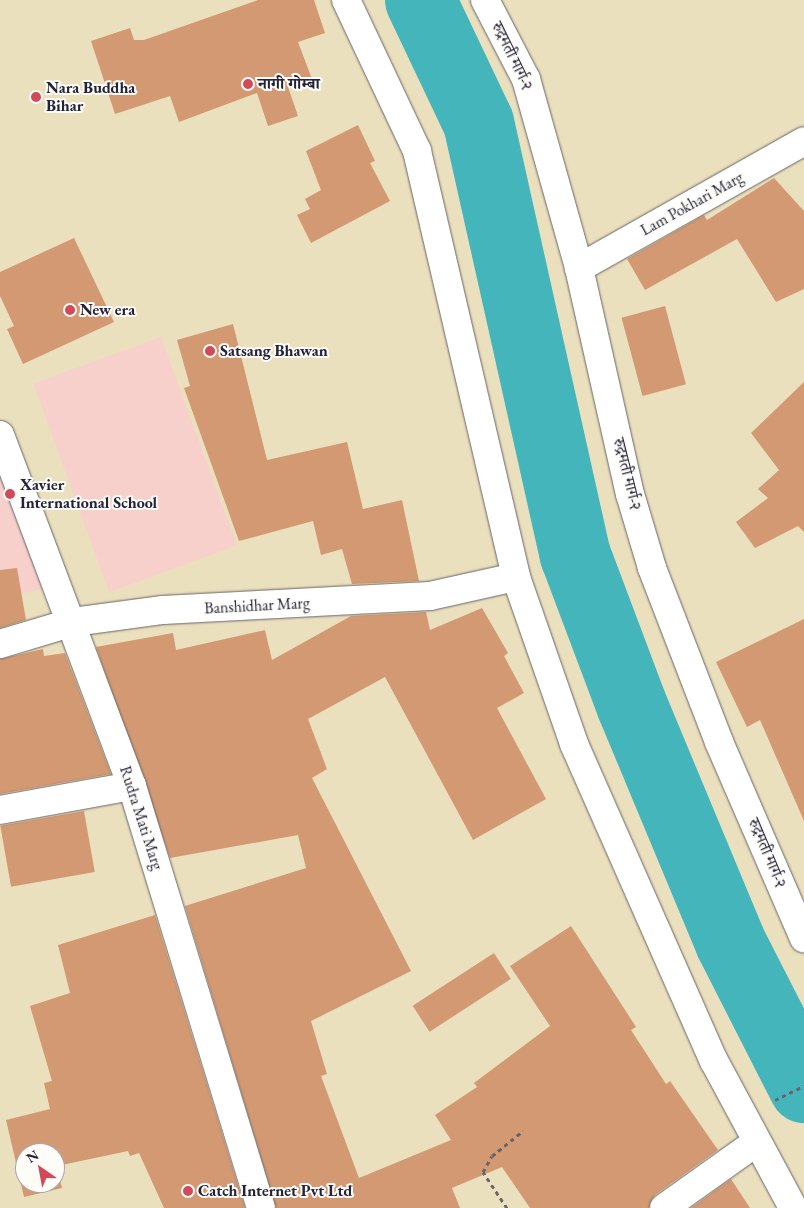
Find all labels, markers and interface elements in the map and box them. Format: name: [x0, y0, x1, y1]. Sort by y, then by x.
street label: रुद्रमती मार्ग-२: [487, 19, 537, 93]
place label: नागी गोम्बा: [258, 74, 320, 94]
place label: Nara Buddha Bihar: [46, 78, 135, 116]
marker: नागी गोम्बा: [242, 78, 254, 90]
marker: Nara Buddha Bihar: [30, 91, 42, 103]
street label: Lam Pokhari Marg: [637, 168, 747, 240]
place label: New era: [80, 300, 135, 320]
marker: New era: [64, 304, 76, 316]
place label: Satsang Bhawan: [220, 341, 328, 361]
marker: Satsang Bhawan: [204, 345, 216, 357]
street label: रुद्रमती मार्ग-२: [609, 436, 645, 512]
place label: Xavier International School: [20, 475, 157, 513]
marker: Xavier International School: [4, 488, 16, 500]
street label: Banshidhar Marg: [204, 594, 310, 618]
street label: Rudra Mati Marg: [115, 764, 167, 872]
street label: रुद्रमती मार्ग-२: [744, 815, 790, 891]
north arrow: [15, 1143, 65, 1193]
text: N: [23, 1146, 42, 1167]
place label: Catch Internet Pvt Ltd: [198, 1181, 352, 1201]
marker: Catch Internet Pvt Ltd: [182, 1185, 194, 1197]

